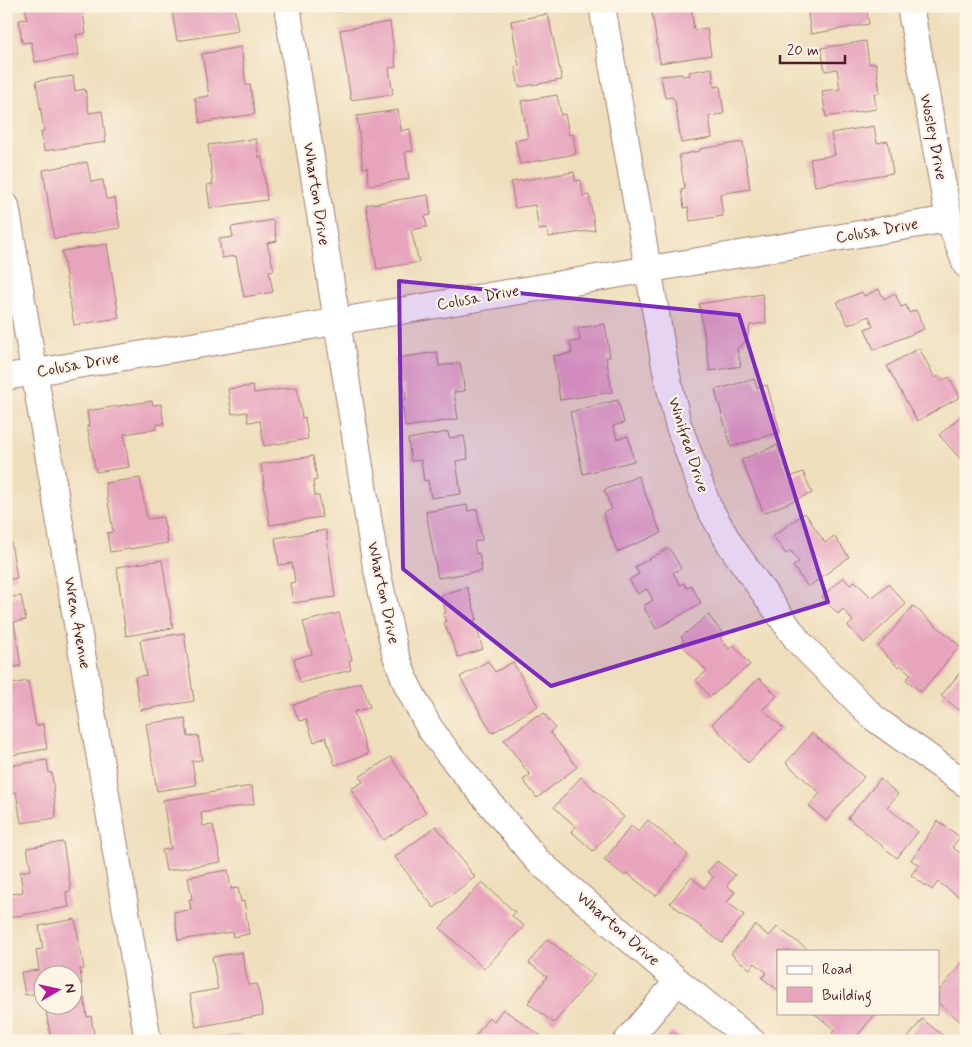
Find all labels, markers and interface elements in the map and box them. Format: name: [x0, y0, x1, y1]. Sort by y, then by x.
scale bar: [780, 32, 844, 64]
text: 20 m: [787, 41, 819, 61]
street label: Wosley Drive: [914, 92, 952, 182]
street label: Wharton Drive: [297, 141, 335, 247]
street label: Colusa Drive: [834, 213, 920, 249]
street label: Colusa Drive: [435, 280, 521, 316]
street label: Colusa Drive: [35, 347, 121, 383]
street label: Winifred Drive: [663, 395, 713, 495]
street label: Wharton Drive: [362, 540, 404, 646]
street label: Wren Avenue: [59, 575, 95, 671]
street label: Wharton Drive: [572, 887, 664, 971]
legend: [777, 950, 940, 1014]
text: Road: [822, 960, 852, 980]
north arrow: [32, 964, 82, 1014]
text: N: [60, 982, 79, 994]
text: Building: [822, 986, 872, 1007]

